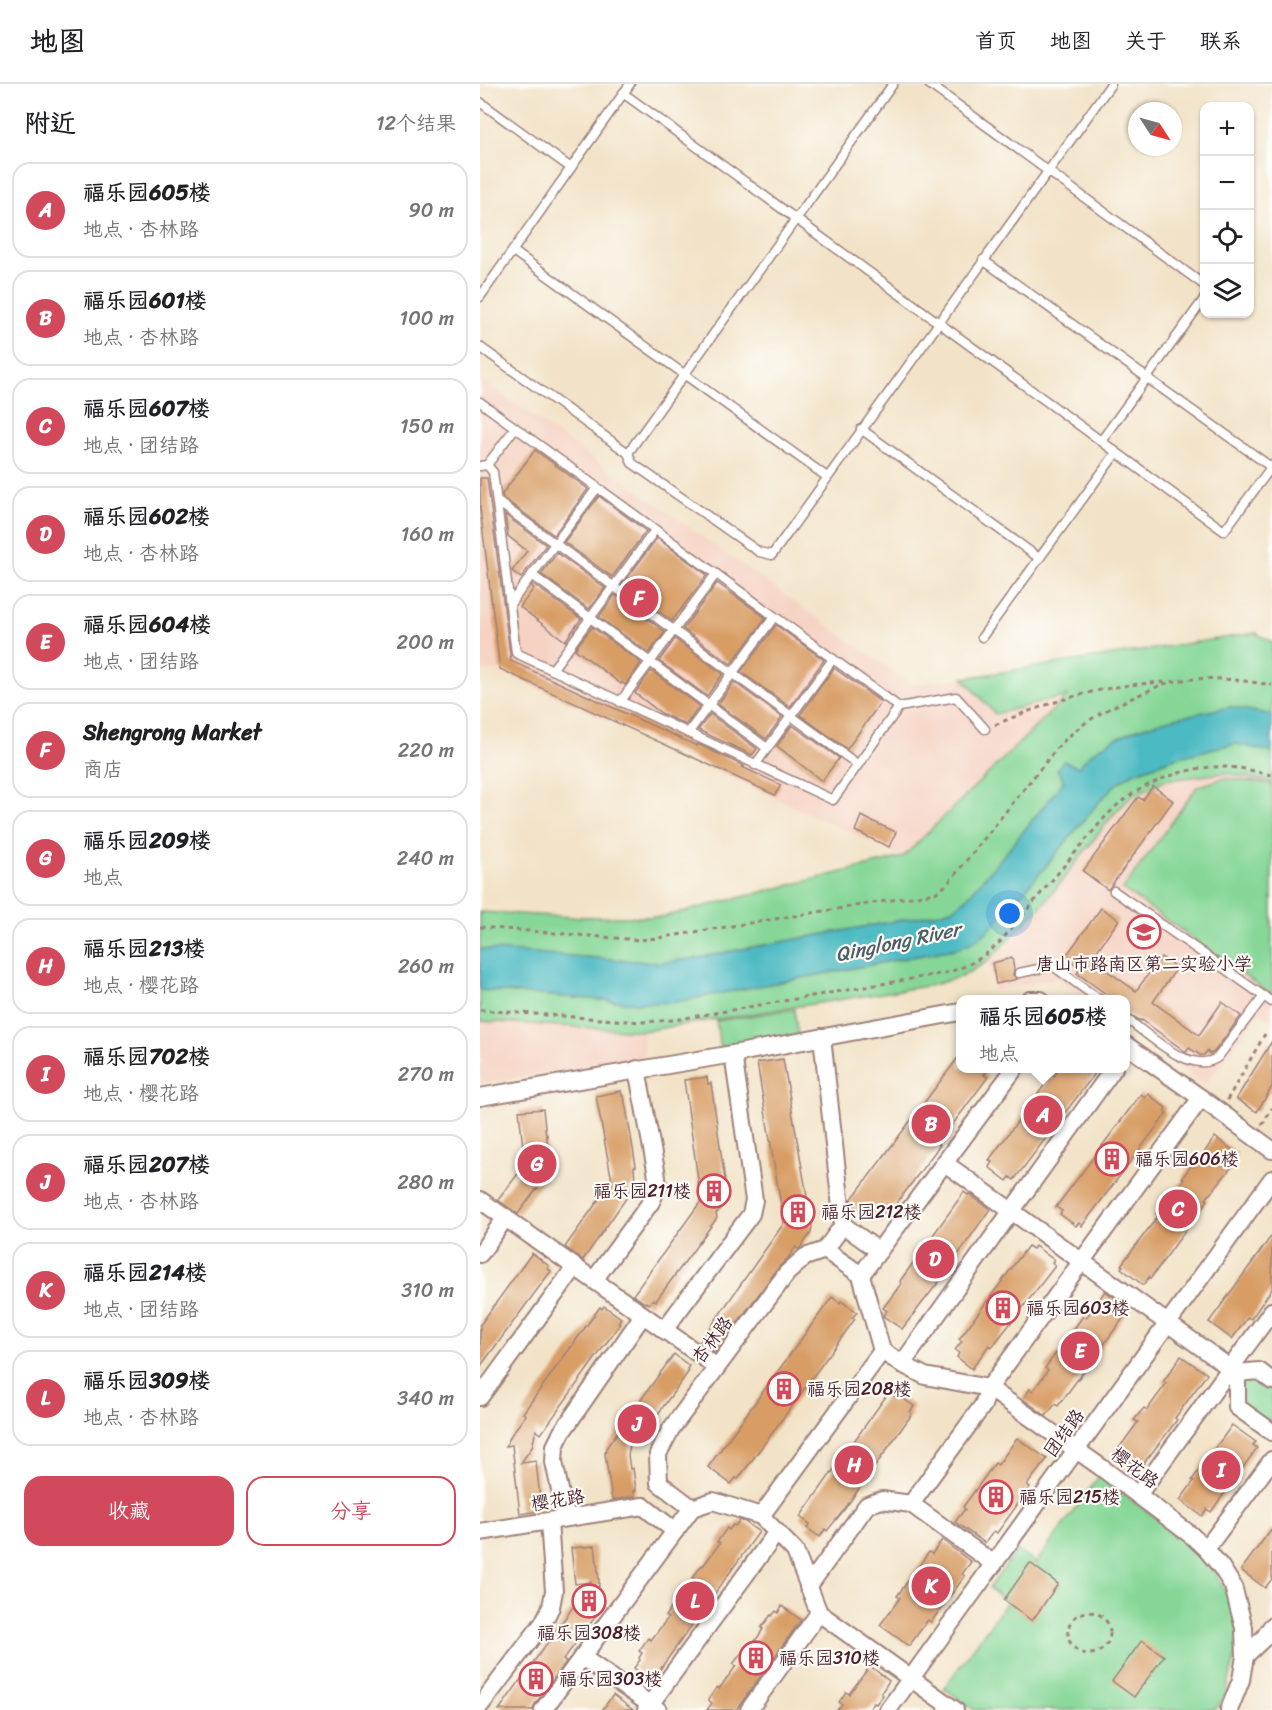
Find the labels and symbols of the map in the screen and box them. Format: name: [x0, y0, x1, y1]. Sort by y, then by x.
north arrow: [1128, 102, 1182, 156]
pin: F: [620, 576, 658, 620]
your location: [995, 899, 1024, 928]
water label: Qinglong River: [832, 911, 967, 972]
school or university icon: 唐山市路南区第二实验小学: [1126, 914, 1162, 950]
place label: 唐山市路南区第二实验小学: [1036, 948, 1252, 980]
pin: A: [1024, 1092, 1062, 1138]
pin: B: [912, 1102, 950, 1146]
building icon: 福乐园606楼: [1094, 1141, 1130, 1177]
pin: G: [518, 1142, 556, 1186]
place label: 福乐园606楼: [1135, 1143, 1239, 1175]
building icon: 福乐园211楼: [696, 1173, 732, 1209]
place label: 福乐园211楼: [593, 1175, 691, 1207]
pin: C: [1158, 1186, 1198, 1232]
building icon: 福乐园212楼: [780, 1194, 816, 1230]
place label: 福乐园212楼: [821, 1196, 922, 1228]
pin: D: [916, 1236, 954, 1282]
building icon: 福乐园603楼: [985, 1290, 1021, 1326]
place label: 福乐园603楼: [1026, 1292, 1129, 1324]
street label: 杏林路: [683, 1309, 741, 1371]
pin: E: [1060, 1328, 1100, 1374]
building icon: 福乐园208楼: [766, 1371, 802, 1407]
place label: 福乐园208楼: [807, 1373, 912, 1405]
pin: J: [618, 1402, 656, 1446]
street label: 团结路: [1035, 1402, 1093, 1464]
street label: 樱花路: [1104, 1439, 1166, 1497]
pin: H: [834, 1442, 874, 1488]
pin: I: [1202, 1448, 1240, 1492]
building icon: 福乐园215楼: [978, 1479, 1014, 1515]
street label: 樱花路: [529, 1480, 587, 1520]
place label: 福乐园215楼: [1019, 1481, 1120, 1513]
pin: K: [912, 1564, 950, 1608]
pin: L: [676, 1578, 714, 1624]
building icon: 福乐园308楼: [571, 1583, 607, 1619]
place label: 福乐园308楼: [537, 1617, 641, 1649]
building icon: 福乐园310楼: [738, 1640, 774, 1676]
place label: 福乐园310楼: [779, 1642, 880, 1674]
building icon: 福乐园303楼: [518, 1661, 554, 1697]
place label: 福乐园303楼: [559, 1663, 662, 1695]

